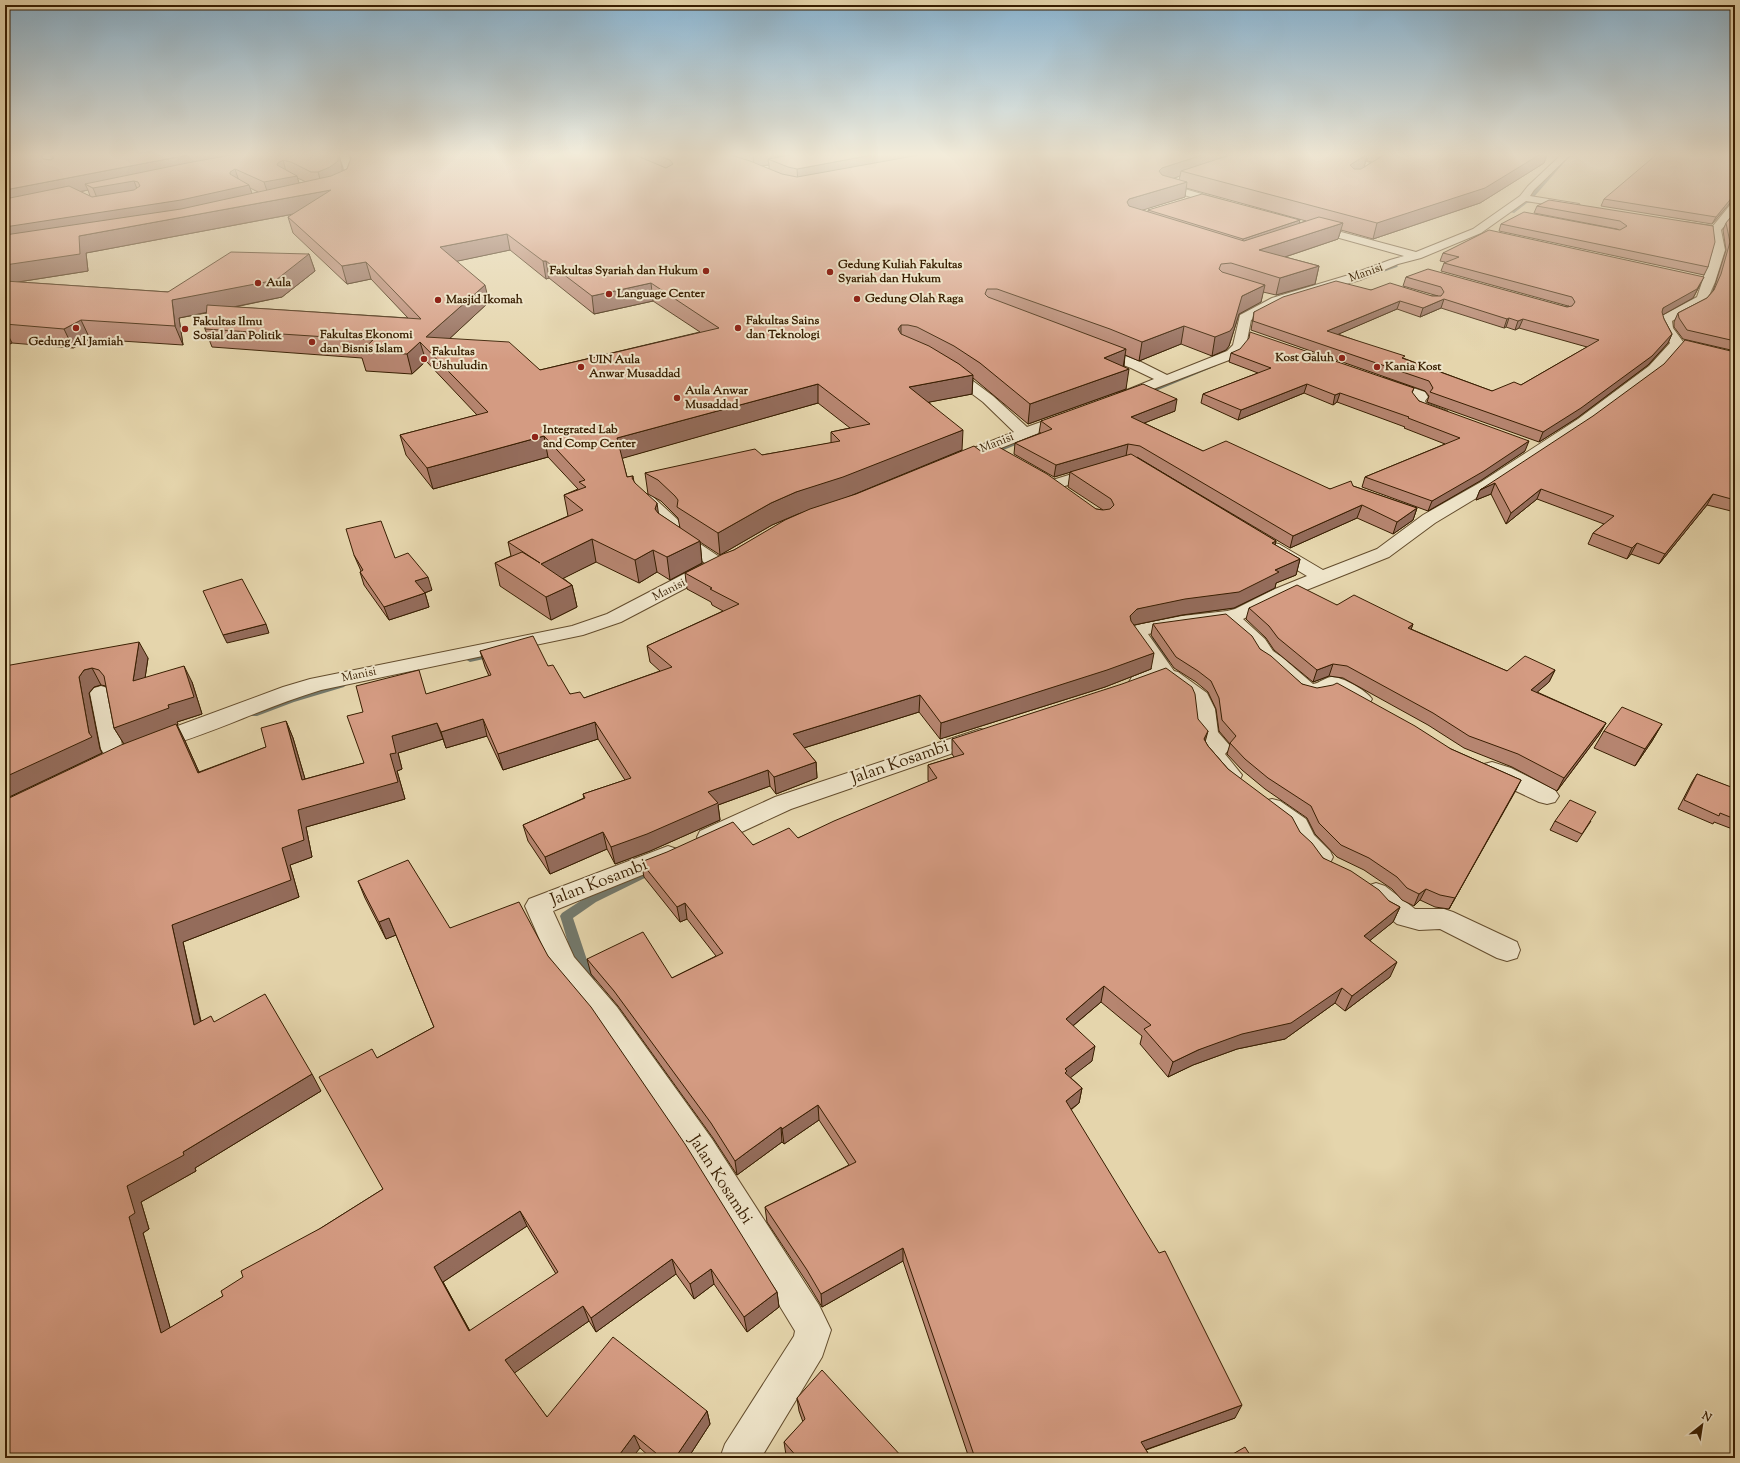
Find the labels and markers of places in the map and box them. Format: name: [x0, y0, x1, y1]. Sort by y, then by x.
place label: Gedung Kuliah Fakultas Syariah dan Hukum: [838, 256, 963, 288]
place label: Fakultas Syariah dan Hukum: [549, 262, 698, 280]
marker: Fakultas Syariah dan Hukum: [701, 266, 711, 276]
marker: Gedung Kuliah Fakultas Syariah dan Hukum: [825, 267, 835, 277]
place label: Aula: [265, 274, 292, 292]
marker: Aula: [253, 278, 263, 288]
place label: Language Center: [616, 285, 705, 303]
marker: Language Center: [604, 289, 614, 299]
place label: Gedung Olah Raga: [865, 290, 964, 308]
place label: Masjid Ikomah: [445, 291, 524, 309]
marker: Gedung Olah Raga: [852, 294, 862, 304]
marker: Masjid Ikomah: [433, 295, 443, 305]
place label: Fakultas Sains dan Teknologi: [745, 312, 821, 344]
place label: Fakultas Ilmu Sosial dan Politik: [192, 313, 282, 345]
marker: Gedung Al Jamiah: [71, 323, 81, 333]
marker: Fakultas Sains dan Teknologi: [733, 323, 743, 333]
marker: Fakultas Ilmu Sosial dan Politik: [180, 324, 190, 334]
place label: Fakultas Ekonomi dan Bisnis Islam: [319, 326, 413, 358]
place label: Gedung Al Jamiah: [29, 333, 124, 351]
marker: Fakultas Ekonomi dan Bisnis Islam: [307, 337, 317, 347]
place label: Fakultas Ushuludin: [431, 343, 489, 375]
place label: Kost Galuh: [1274, 349, 1335, 367]
place label: UIN Aula Anwar Musaddad: [588, 351, 681, 383]
marker: Kost Galuh: [1337, 353, 1347, 363]
marker: Fakultas Ushuludin: [419, 354, 429, 364]
place label: Kania Kost: [1384, 358, 1442, 376]
marker: UIN Aula Anwar Musaddad: [576, 362, 586, 372]
marker: Kania Kost: [1372, 362, 1382, 372]
place label: Aula Anwar Musaddad: [684, 382, 749, 414]
marker: Aula Anwar Musaddad: [672, 393, 682, 403]
place label: Integrated Lab and Comp Center: [542, 421, 636, 453]
marker: Integrated Lab and Comp Center: [530, 432, 540, 442]

